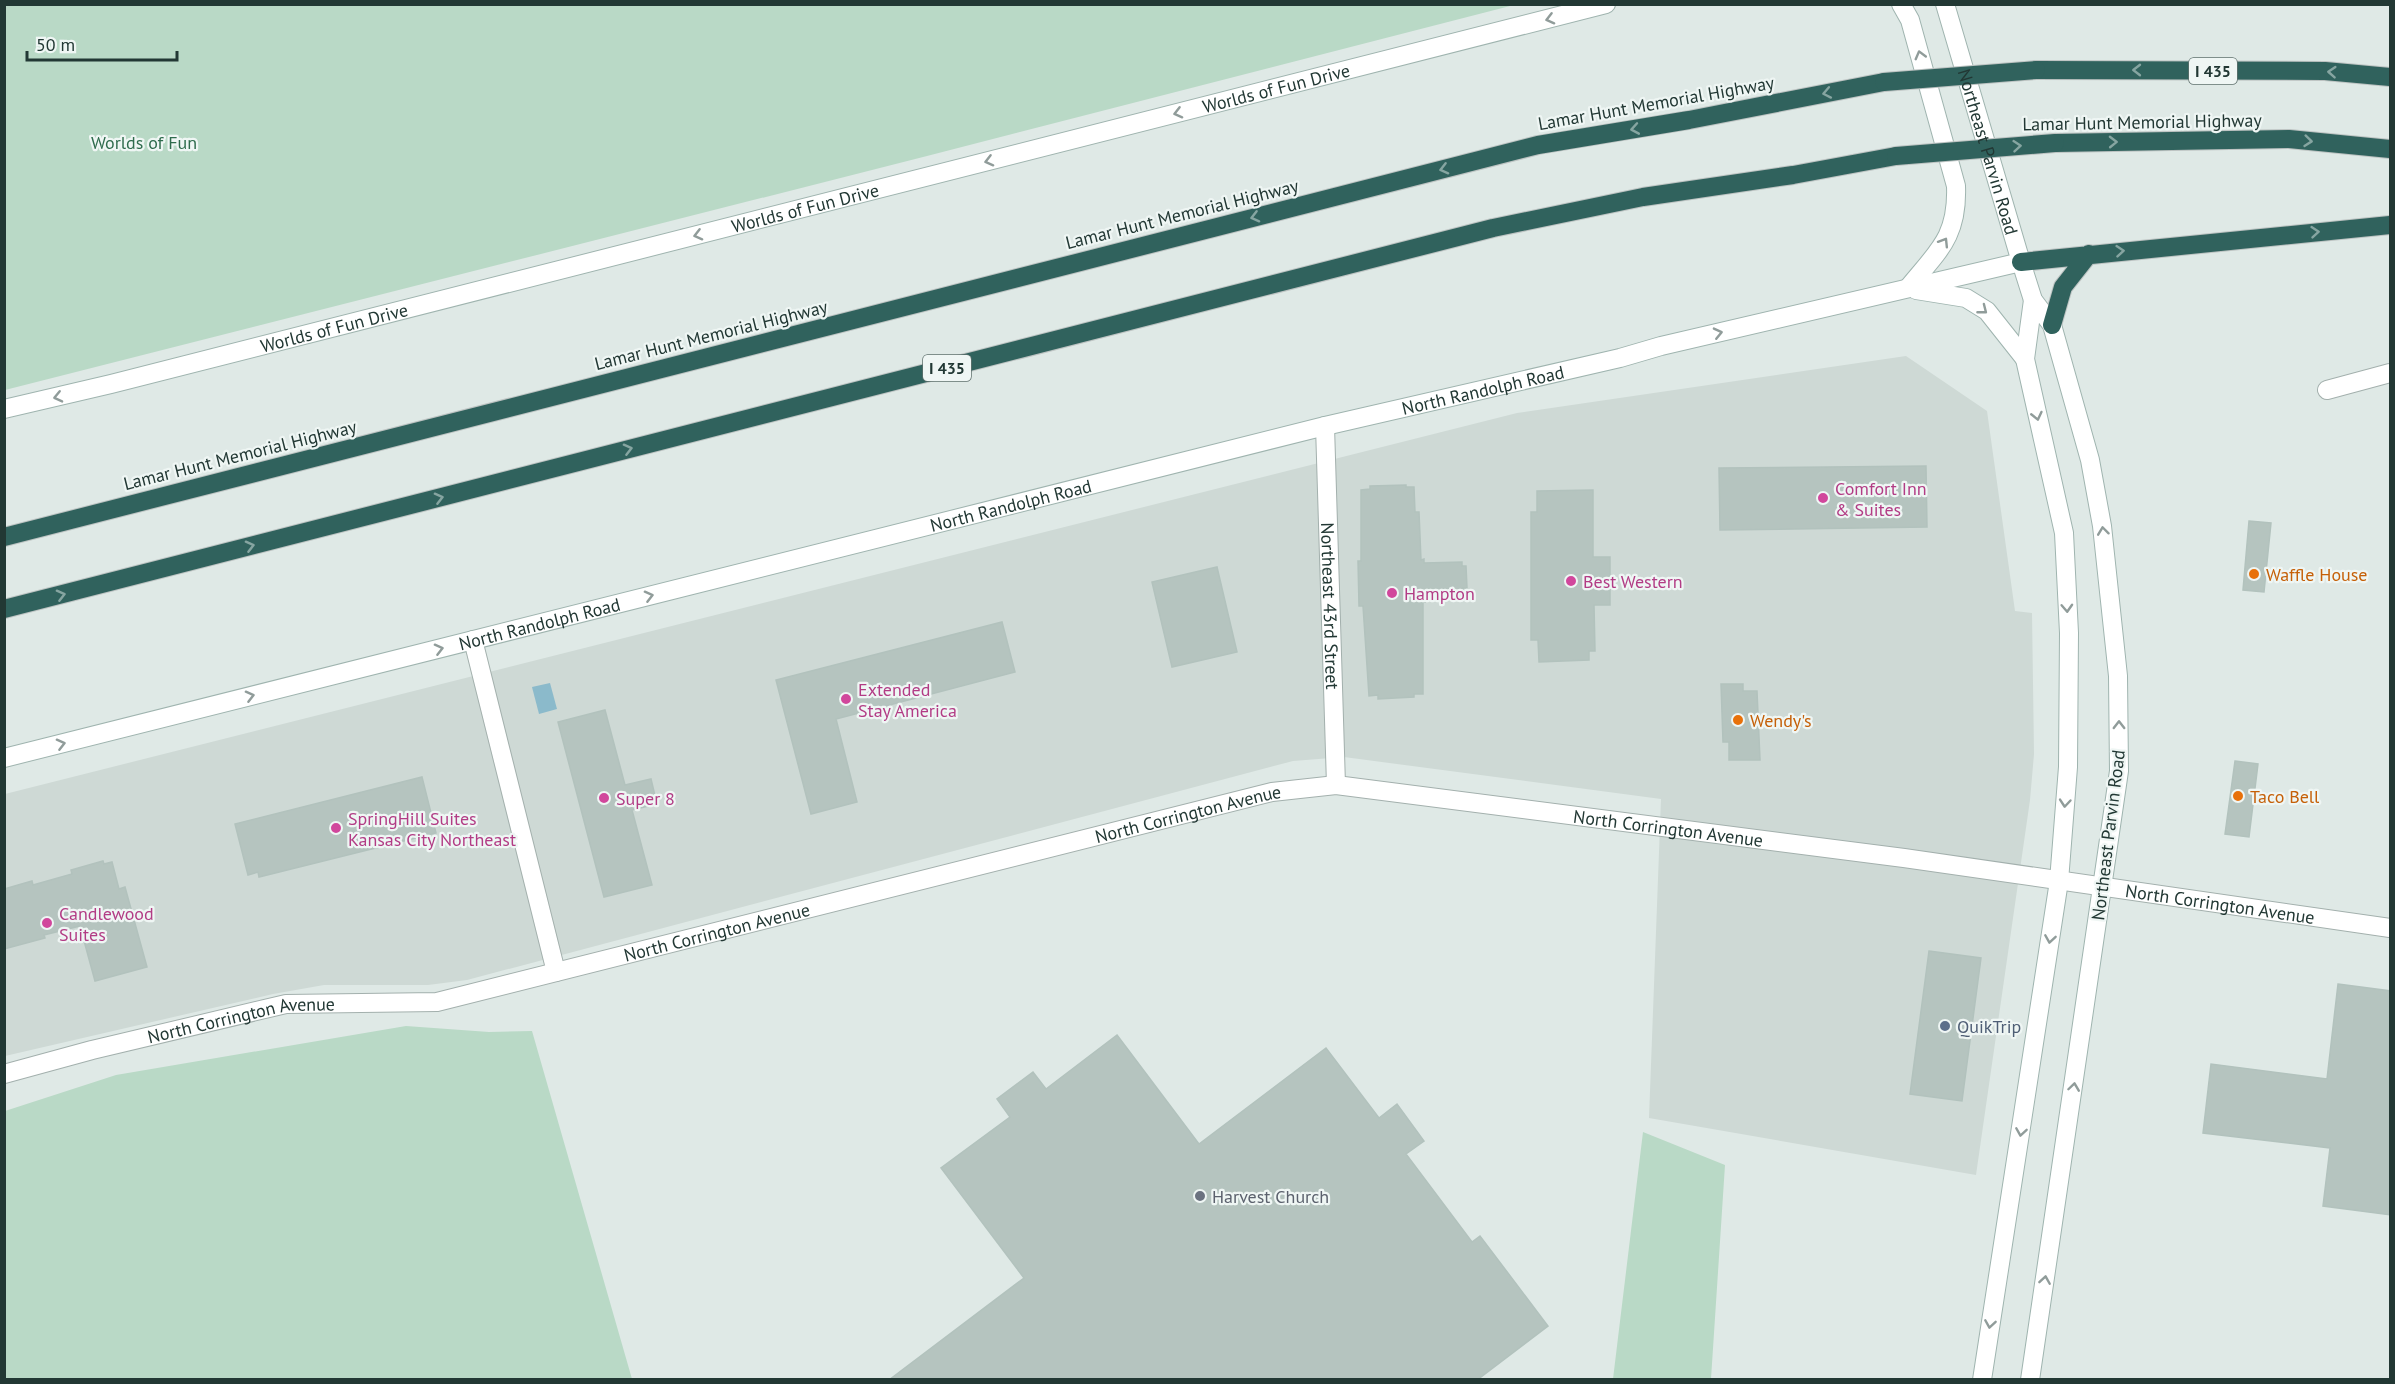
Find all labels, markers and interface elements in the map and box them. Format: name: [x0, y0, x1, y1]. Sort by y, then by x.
one-way arrow: [1545, 11, 1555, 24]
scale bar: [27, 24, 177, 62]
text: 50 m: [36, 33, 75, 56]
one-way arrow: [1914, 50, 1927, 60]
street label: Worlds of Fun Drive: [1200, 58, 1352, 118]
road number: I 435: [2189, 58, 2237, 84]
one-way arrow: [2133, 64, 2142, 76]
street label: Northeast Parvin Road: [1953, 66, 2024, 237]
one-way arrow: [2328, 66, 2337, 79]
street label: Lamar Hunt Memorial Highway: [1536, 71, 1777, 135]
one-way arrow: [1822, 86, 1832, 99]
one-way arrow: [1173, 106, 1183, 119]
street label: Lamar Hunt Memorial Highway: [2022, 108, 2263, 136]
one-way arrow: [1630, 122, 1640, 135]
park label: Worlds of Fun: [91, 131, 197, 154]
one-way arrow: [2303, 134, 2313, 147]
one-way arrow: [2109, 136, 2118, 148]
one-way arrow: [2012, 140, 2022, 153]
one-way arrow: [984, 154, 994, 167]
one-way arrow: [1439, 162, 1449, 175]
street label: Lamar Hunt Memorial Highway: [1063, 174, 1302, 254]
street label: Worlds of Fun Drive: [729, 178, 881, 237]
one-way arrow: [1251, 210, 1261, 223]
one-way arrow: [2310, 226, 2319, 239]
one-way arrow: [693, 228, 703, 241]
one-way arrow: [1937, 238, 1948, 248]
one-way arrow: [2116, 245, 2125, 258]
street label: Lamar Hunt Memorial Highway: [592, 295, 831, 375]
street label: Worlds of Fun Drive: [258, 298, 410, 357]
one-way arrow: [1976, 303, 1987, 314]
one-way arrow: [1713, 327, 1723, 340]
road number: I 435: [923, 355, 971, 381]
street label: North Randolph Road: [1399, 360, 1566, 419]
one-way arrow: [53, 389, 63, 402]
one-way arrow: [2030, 411, 2043, 421]
street label: Lamar Hunt Memorial Highway: [121, 415, 360, 495]
one-way arrow: [623, 444, 633, 457]
street label: North Randolph Road: [928, 474, 1094, 536]
place label: Comfort Inn & Suites: [1835, 477, 1927, 521]
marker: Comfort Inn & Suites: [1816, 491, 1830, 505]
one-way arrow: [434, 492, 444, 505]
street label: Northeast 43rd Street: [1316, 522, 1345, 690]
one-way arrow: [2097, 526, 2109, 535]
one-way arrow: [245, 541, 255, 554]
place label: Waffle House: [2266, 563, 2367, 586]
marker: Waffle House: [2247, 567, 2261, 581]
place label: Best Western: [1583, 570, 1683, 593]
marker: Best Western: [1564, 574, 1578, 588]
place label: Hampton: [1404, 582, 1475, 605]
marker: Hampton: [1385, 586, 1399, 600]
one-way arrow: [56, 589, 66, 602]
one-way arrow: [643, 591, 654, 603]
street label: North Randolph Road: [456, 592, 623, 655]
one-way arrow: [2061, 603, 2074, 612]
one-way arrow: [434, 643, 444, 656]
place label: Extended Stay America: [858, 678, 957, 722]
one-way arrow: [245, 691, 255, 704]
marker: Extended Stay America: [839, 692, 853, 706]
place label: Wendy's: [1750, 709, 1812, 732]
marker: Wendy's: [1731, 713, 1745, 727]
one-way arrow: [2113, 720, 2125, 729]
one-way arrow: [56, 739, 66, 752]
street label: Northeast Parvin Road: [2086, 748, 2130, 922]
street label: North Corrington Avenue: [1093, 780, 1282, 848]
place label: Taco Bell: [2250, 785, 2320, 808]
place label: Super 8: [616, 787, 675, 810]
marker: Taco Bell: [2231, 789, 2245, 803]
marker: Super 8: [597, 791, 611, 805]
one-way arrow: [2059, 798, 2072, 807]
street label: North Corrington Avenue: [1572, 804, 1765, 851]
place label: SpringHill Suites Kansas City Northeast: [348, 807, 516, 851]
marker: SpringHill Suites Kansas City Northeast: [329, 821, 343, 835]
street label: North Corrington Avenue: [2124, 879, 2316, 929]
street label: North Corrington Avenue: [621, 897, 812, 966]
place label: Candlewood Suites: [59, 902, 154, 946]
marker: Candlewood Suites: [40, 916, 54, 930]
one-way arrow: [2044, 934, 2057, 944]
street label: North Corrington Avenue: [145, 992, 335, 1048]
place label: QuikTrip: [1957, 1015, 2021, 1038]
marker: QuikTrip: [1938, 1019, 1952, 1033]
one-way arrow: [2067, 1083, 2079, 1092]
one-way arrow: [2015, 1127, 2027, 1136]
place label: Harvest Church: [1212, 1185, 1329, 1208]
marker: Harvest Church: [1193, 1189, 1207, 1203]
one-way arrow: [2038, 1276, 2051, 1286]
one-way arrow: [1985, 1320, 1997, 1329]

